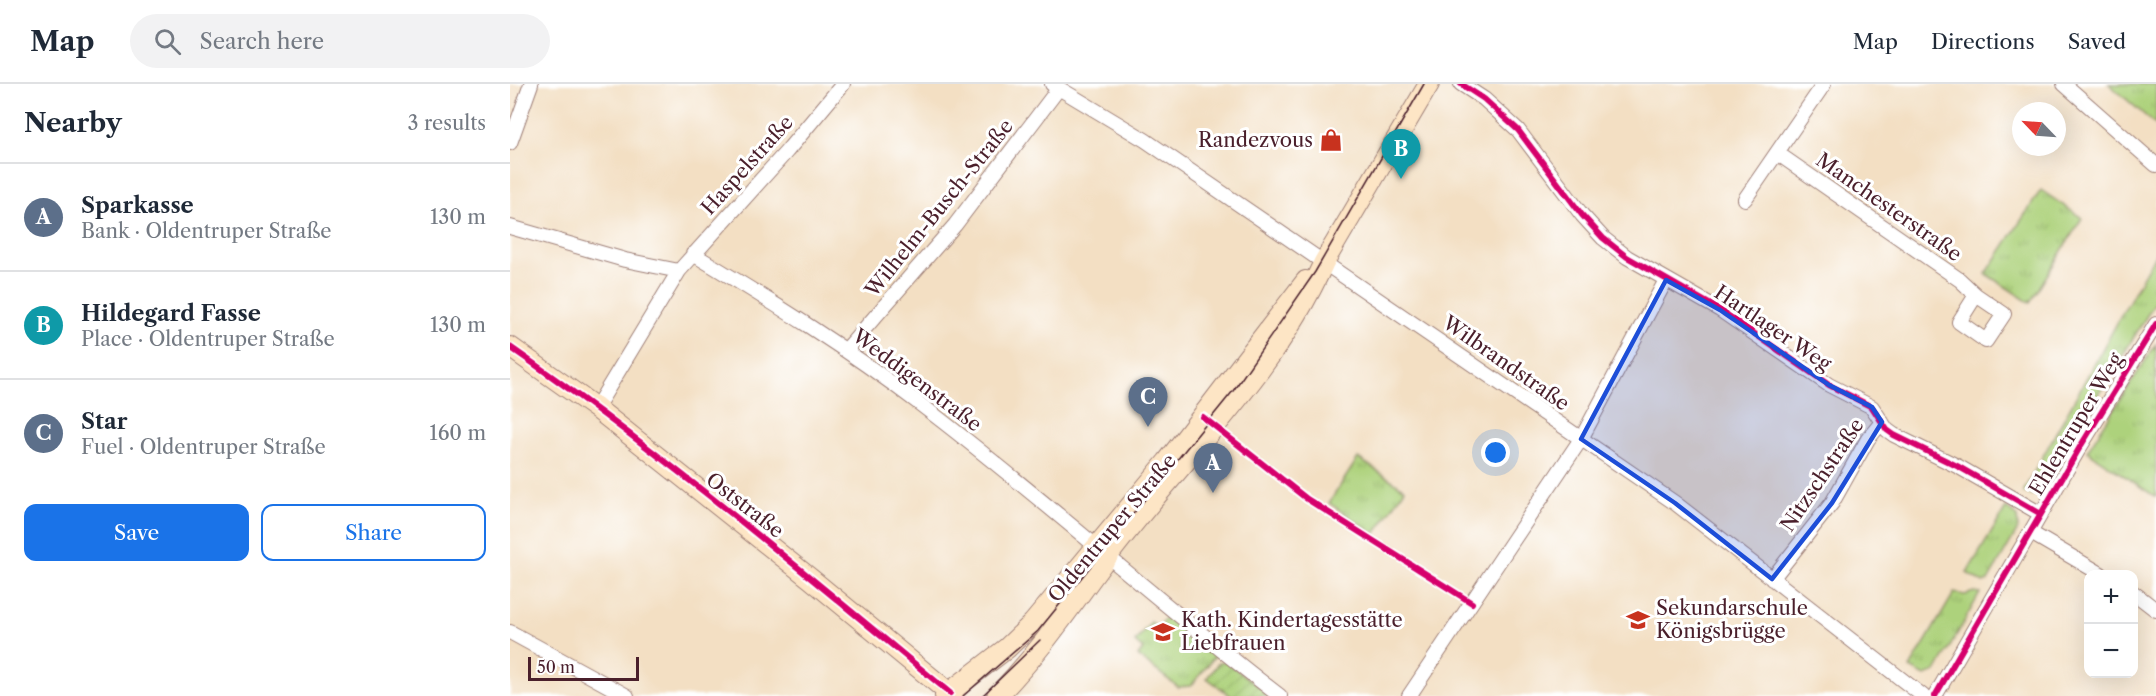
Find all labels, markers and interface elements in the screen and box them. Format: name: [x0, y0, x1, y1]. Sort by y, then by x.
search box: [130, 14, 550, 68]
text: Map: [30, 24, 94, 58]
icon: search: [151, 25, 184, 58]
text: Search here: [199, 28, 324, 55]
text: Map: [1853, 29, 1898, 54]
text: Directions: [1931, 29, 2035, 54]
text: Saved: [2068, 29, 2126, 54]
north arrow: [2012, 102, 2066, 156]
text: Nearby: [24, 107, 122, 139]
street label: Haspelstraße: [696, 110, 798, 220]
text: 3 results: [408, 111, 486, 135]
street label: Wilhelm-Busch-Straße: [859, 114, 1018, 302]
shop icon: Randezvous: [1318, 127, 1344, 153]
place label: Randezvous: [1198, 128, 1313, 152]
pin: B: [1382, 130, 1420, 179]
street label: Manchesterstraße: [1812, 148, 1966, 266]
text: Sparkasse: [81, 192, 194, 219]
text: A: [36, 205, 51, 229]
text: 130 m: [430, 205, 486, 229]
text: Bank · Oldentruper Straße: [81, 219, 332, 243]
street label: Hartlager Weg: [1710, 280, 1836, 376]
text: Hildegard Fasse: [81, 300, 261, 327]
street label: Wilbrandstraße: [1437, 310, 1574, 416]
text: B: [36, 313, 51, 337]
text: 130 m: [430, 313, 486, 337]
street label: Weddigenstraße: [847, 323, 986, 436]
text: Place · Oldentruper Straße: [81, 327, 335, 351]
street label: Ehlentruper Weg: [2024, 348, 2128, 500]
pin: C: [1128, 378, 1168, 427]
text: Star: [81, 408, 127, 435]
street label: Nitzschstraße: [1775, 414, 1869, 536]
text: C: [35, 421, 52, 445]
text: 160 m: [429, 421, 486, 445]
text: Fuel · Oldentruper Straße: [81, 435, 326, 459]
your location: [1481, 438, 1510, 467]
pin: A: [1194, 444, 1232, 493]
street label: Oldentruper Straße: [1043, 449, 1181, 607]
street label: Oststraße: [701, 467, 789, 543]
button: Save: [24, 504, 249, 561]
button: Share: [261, 504, 486, 561]
map controls: [2084, 570, 2138, 678]
button: +: [2084, 570, 2138, 624]
place label: Sekundarschule Königsbrügge: [1656, 596, 1808, 643]
school or university icon: Sekundarschule Königsbrügge: [1625, 607, 1651, 633]
place label: Kath. Kindertagesstätte Liebfrauen: [1181, 608, 1403, 655]
school or university icon: Kath. Kindertagesstätte Liebfrauen: [1150, 619, 1176, 645]
button: −: [2084, 624, 2138, 678]
scale bar: [528, 654, 639, 682]
text: 50 m: [537, 657, 575, 677]

